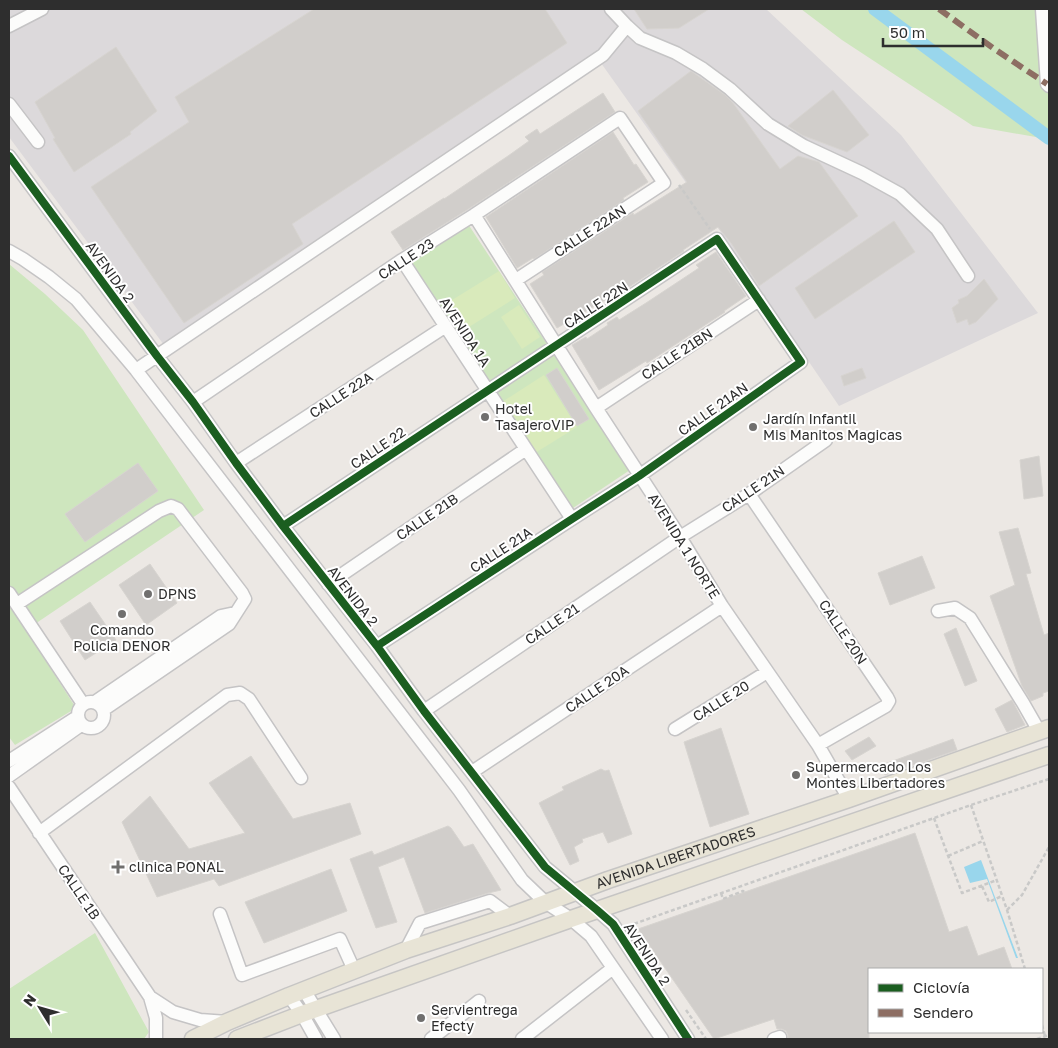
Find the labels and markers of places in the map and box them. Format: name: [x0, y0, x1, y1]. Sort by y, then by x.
place label: Hotel TasajeroVIP: [495, 400, 574, 433]
place label: Jardín Infantil Mis Manitos Magicas: [763, 410, 902, 443]
marker: Hotel TasajeroVIP: [479, 411, 491, 423]
marker: Jardín Infantil Mis Manitos Magicas: [747, 421, 759, 433]
place label: DPNS: [158, 585, 197, 602]
marker: DPNS: [142, 588, 154, 600]
marker: Comando Policia DENOR: [116, 608, 128, 620]
place label: Comando Policia DENOR: [73, 621, 171, 654]
place label: Supermercado Los Montes Libertadores: [806, 758, 945, 791]
marker: Supermercado Los Montes Libertadores: [790, 769, 802, 781]
place label: clinica PONAL: [129, 858, 224, 875]
marker: clinica PONAL: [111, 860, 125, 874]
place label: Servientrega Efecty: [431, 1001, 518, 1034]
marker: Servientrega Efecty: [415, 1012, 427, 1024]

